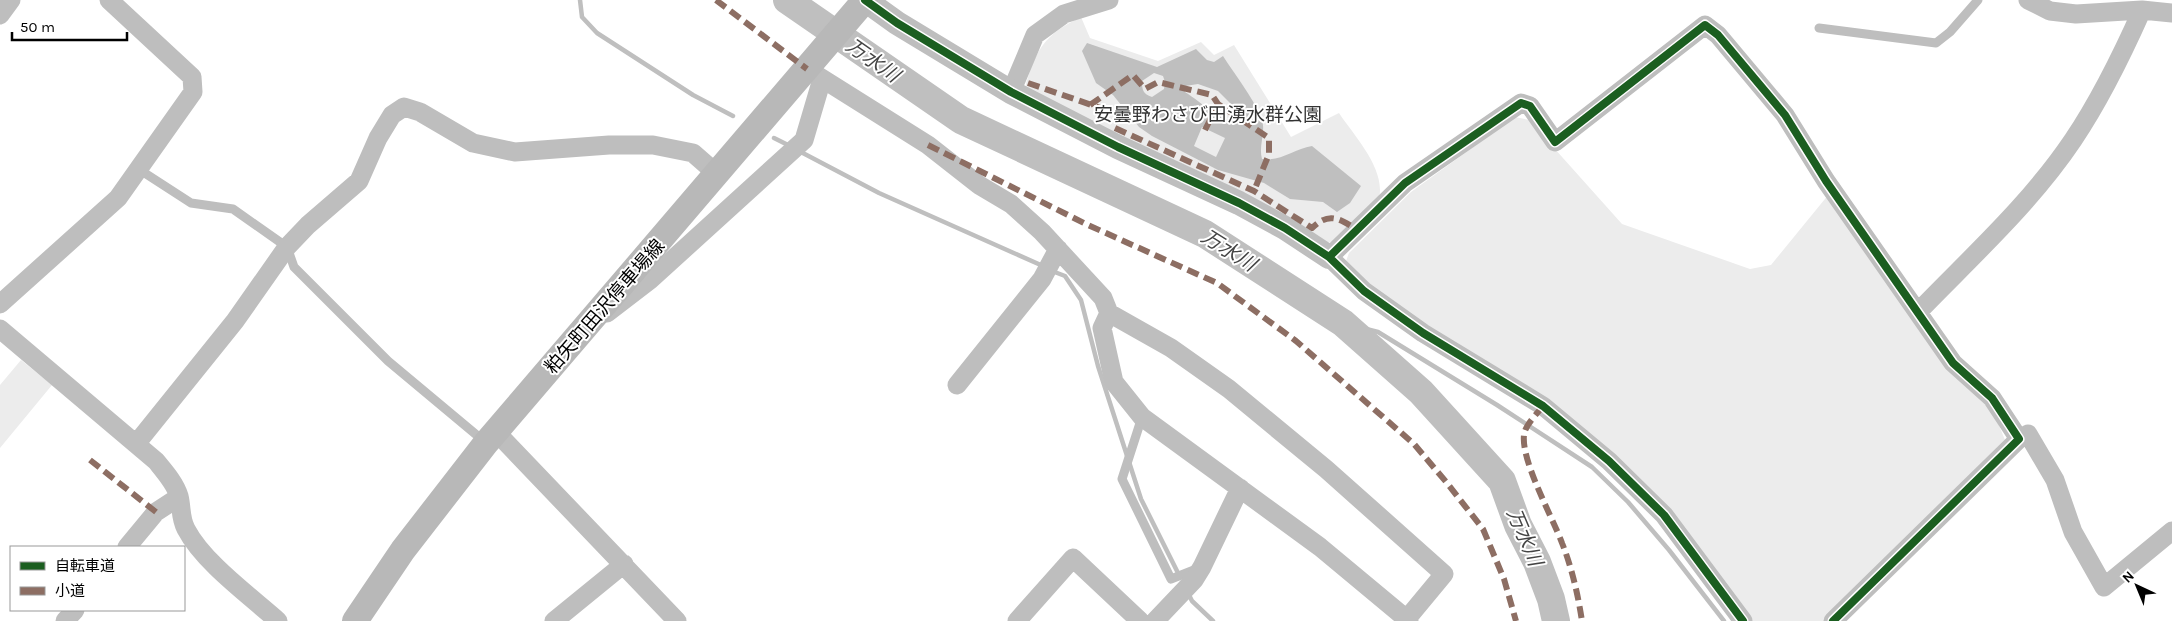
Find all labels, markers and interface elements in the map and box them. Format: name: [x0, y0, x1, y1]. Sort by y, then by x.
scale bar: [12, 10, 128, 42]
text: 50 m: [20, 18, 55, 36]
water label: 万水川: [842, 34, 906, 88]
park label: 安曇野わさび田湧水群公園: [1094, 104, 1322, 126]
water label: 万水川: [1197, 225, 1262, 277]
street label: 粕矢町田沢停車場線: [540, 235, 669, 378]
water label: 万水川: [1502, 505, 1548, 571]
legend: [10, 546, 185, 611]
text: 自転車道: [55, 557, 115, 575]
north arrow: [2112, 561, 2162, 611]
text: N: [2119, 567, 2138, 587]
text: 小道: [55, 582, 85, 600]

